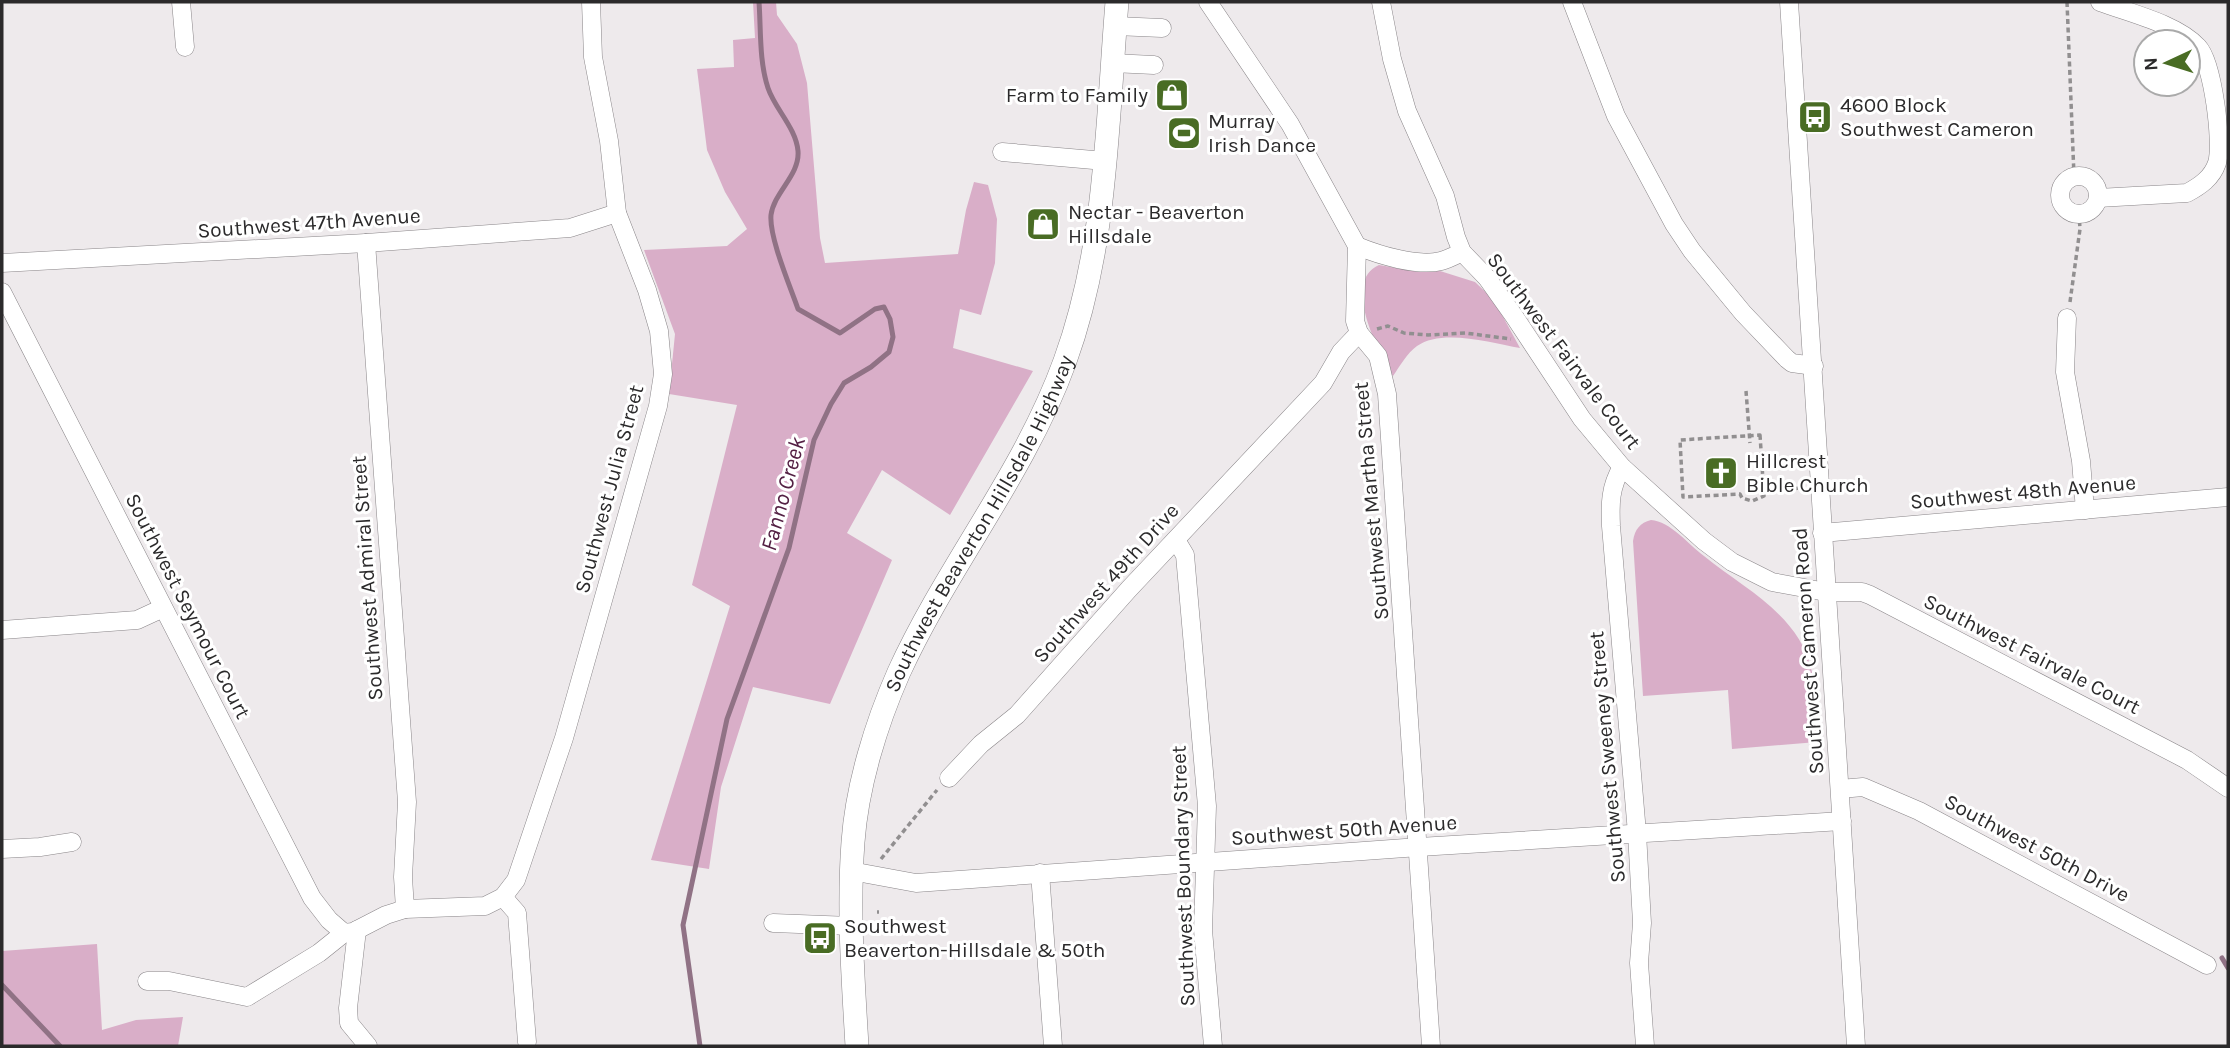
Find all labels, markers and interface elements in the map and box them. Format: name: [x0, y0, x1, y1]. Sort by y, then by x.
north arrow: [2132, 28, 2202, 98]
text: N: [2140, 57, 2162, 72]
shop icon: Farm to Family: [1153, 76, 1191, 114]
place label: Farm to Family: [1006, 83, 1148, 107]
place label: 4600 Block Southwest Cameron: [1840, 93, 2034, 141]
bus stop icon: 4600 Block Southwest Cameron: [1796, 98, 1834, 136]
place label: Murray Irish Dance: [1208, 109, 1316, 157]
sports icon: Murray Irish Dance: [1165, 114, 1203, 152]
place label: Nectar - Beaverton Hillsdale: [1068, 200, 1245, 248]
street label: Southwest 47th Avenue: [197, 203, 421, 243]
shop icon: Nectar - Beaverton Hillsdale: [1024, 205, 1062, 243]
street label: Southwest Fairvale Court: [1482, 248, 1646, 454]
street label: Southwest Beaverton Hillsdale Highway: [880, 352, 1078, 696]
street label: Southwest Martha Street: [1349, 381, 1393, 621]
street label: Southwest Julia Street: [570, 382, 648, 596]
water label: Fanno Creek: [755, 434, 811, 554]
place label: Hillcrest Bible Church: [1746, 449, 1869, 497]
church icon: Hillcrest Bible Church: [1702, 454, 1740, 492]
street label: Southwest Admiral Street: [346, 455, 388, 701]
street label: Southwest 48th Avenue: [1909, 470, 2137, 514]
street label: Southwest Seymour Court: [121, 489, 255, 723]
street label: Southwest 49th Drive: [1028, 498, 1184, 668]
street label: Southwest Cameron Road: [1787, 527, 1829, 775]
street label: Southwest Fairvale Court: [1920, 589, 2144, 719]
street label: Southwest Sweeney Street: [1584, 630, 1630, 884]
street label: Southwest Boundary Street: [1166, 745, 1200, 1007]
street label: Southwest 50th Drive: [1940, 789, 2134, 907]
street label: Southwest 50th Avenue: [1230, 810, 1458, 850]
place label: Southwest Beaverton-Hillsdale & 50th: [844, 914, 1106, 962]
bus stop icon: Southwest Beaverton-Hillsdale & 50th: [801, 919, 839, 957]

